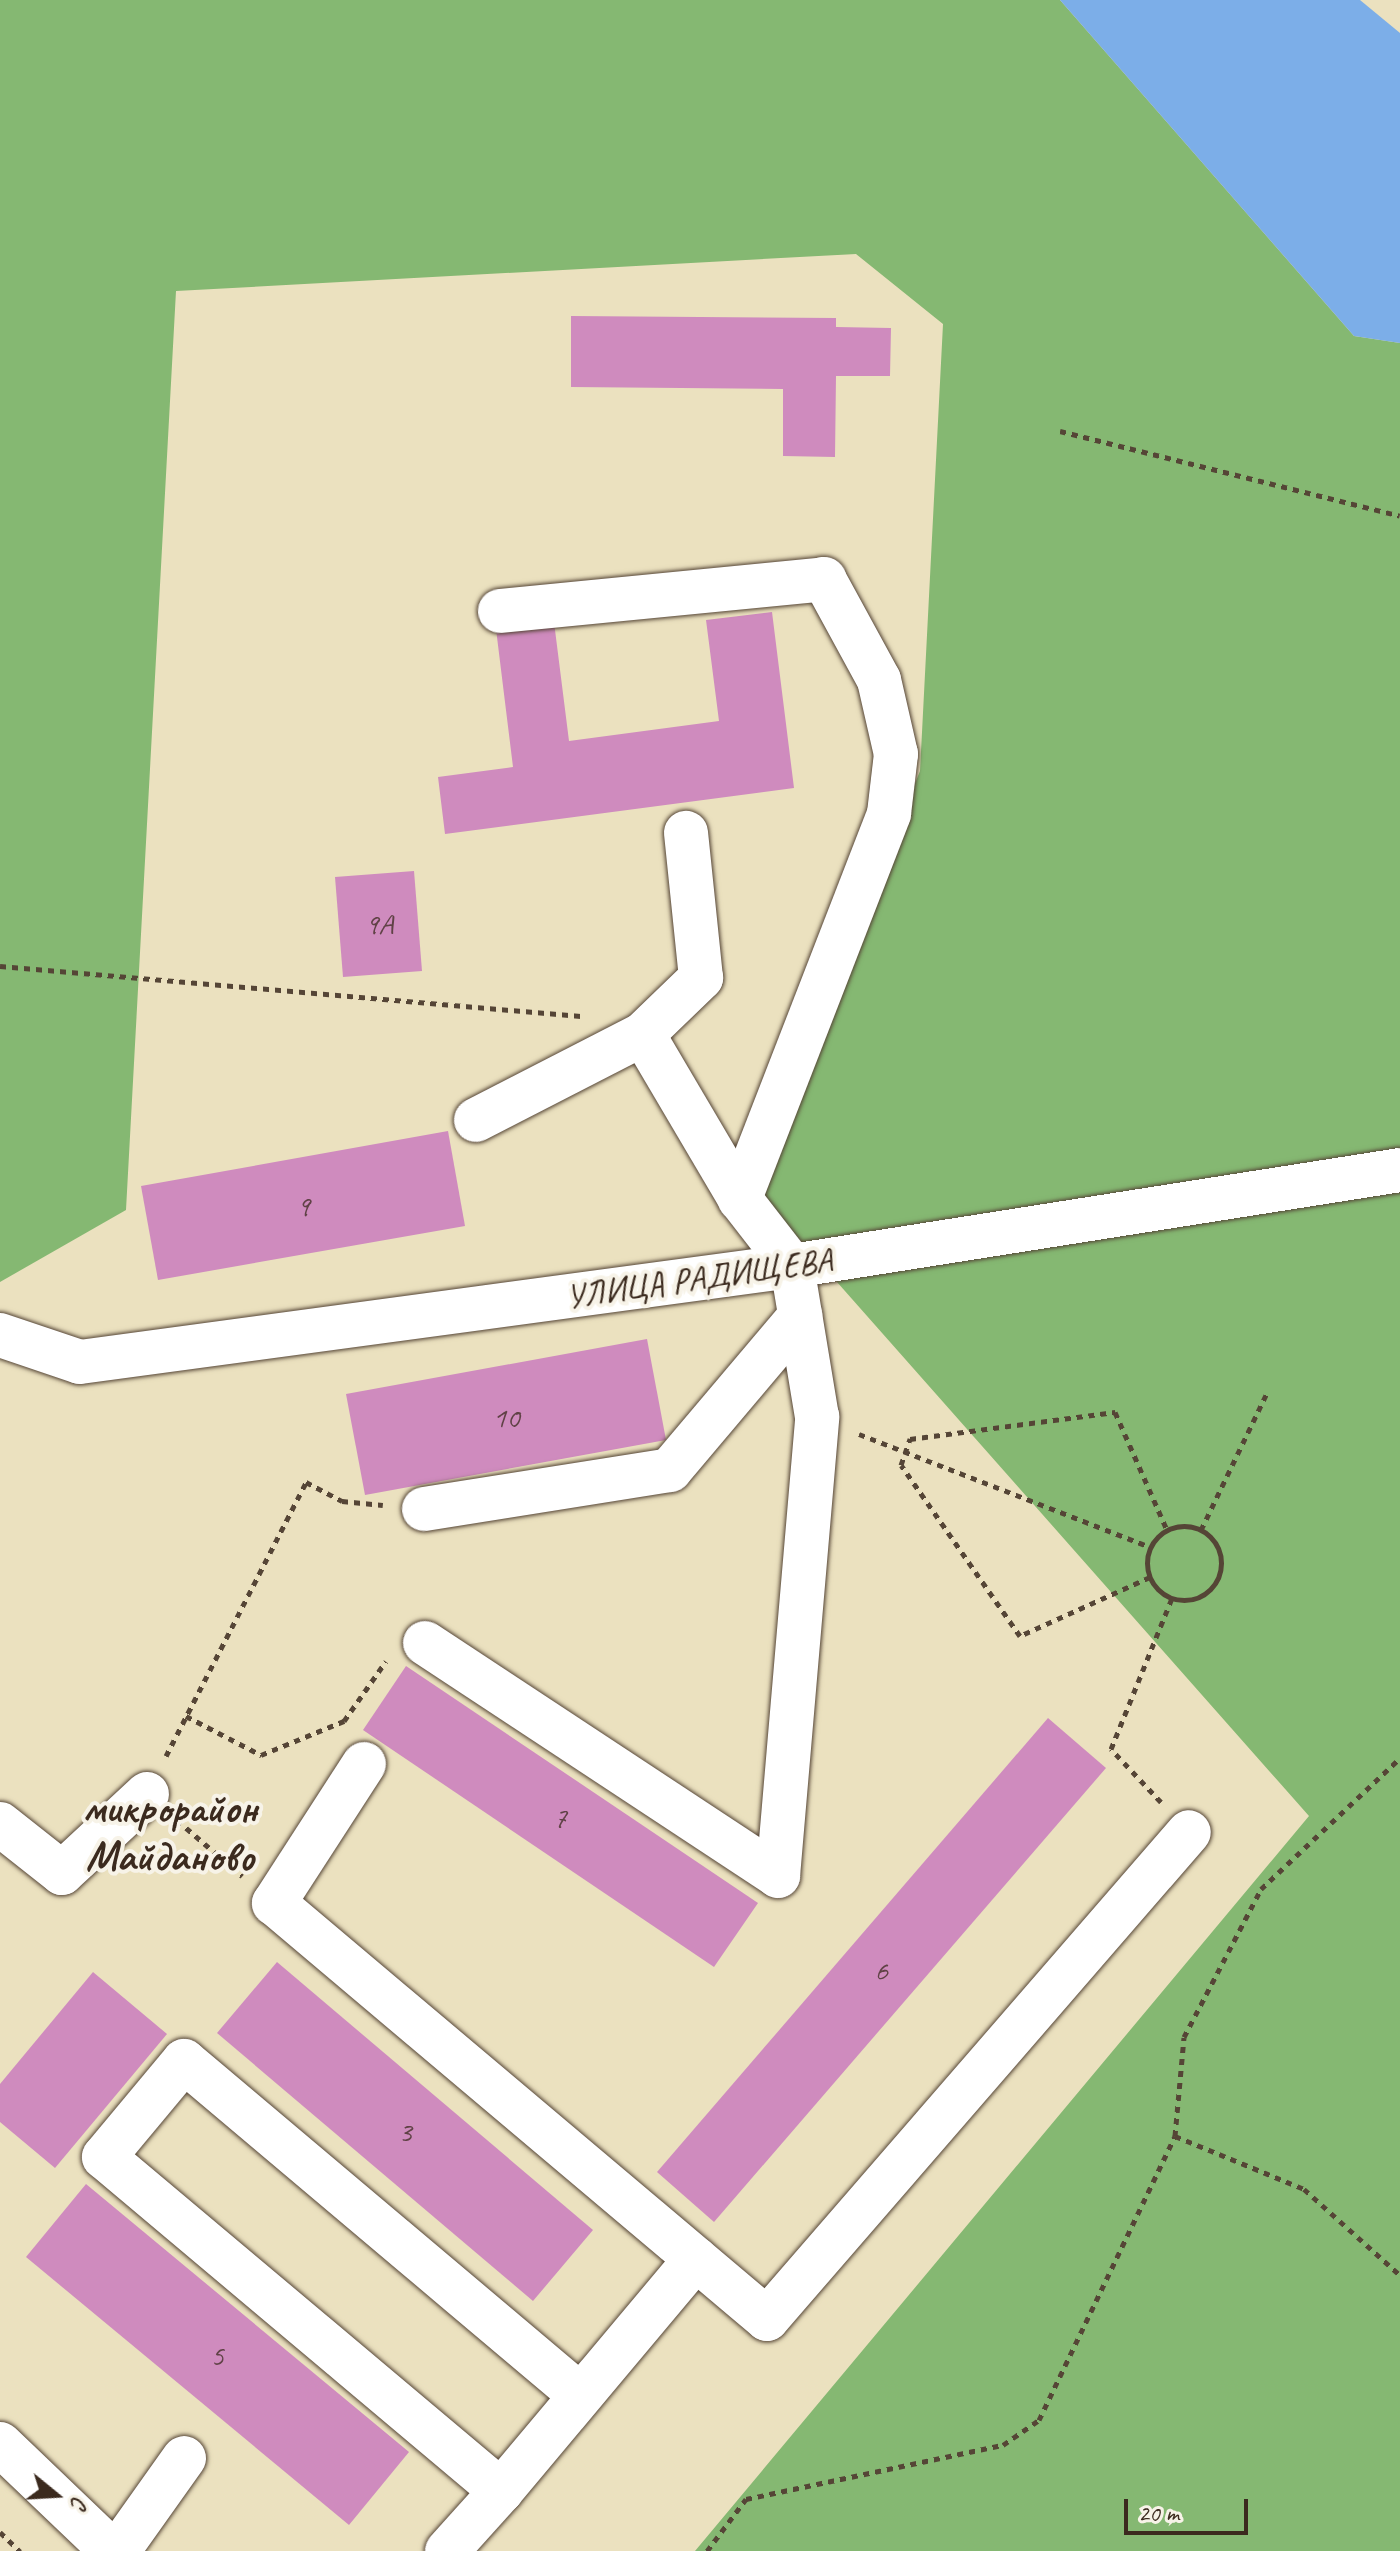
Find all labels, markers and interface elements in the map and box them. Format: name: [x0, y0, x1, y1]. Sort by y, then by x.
house number: 9А: [365, 906, 393, 942]
house number: 9: [296, 1188, 310, 1224]
street label: УЛИЦА РАДИЩЕВА: [565, 1239, 833, 1317]
house number: 10: [493, 1399, 519, 1435]
district label: микрорайон Майданово: [82, 1784, 258, 1882]
house number: 7: [553, 1799, 567, 1835]
house number: 6: [874, 1952, 888, 1988]
house number: 3: [398, 2113, 412, 2149]
house number: 5: [210, 2337, 224, 2373]
north arrow: [16, 2455, 96, 2535]
scale bar: [1128, 2483, 1252, 2533]
text: С: [64, 2493, 94, 2512]
text: 20 m: [1138, 2498, 1179, 2528]

